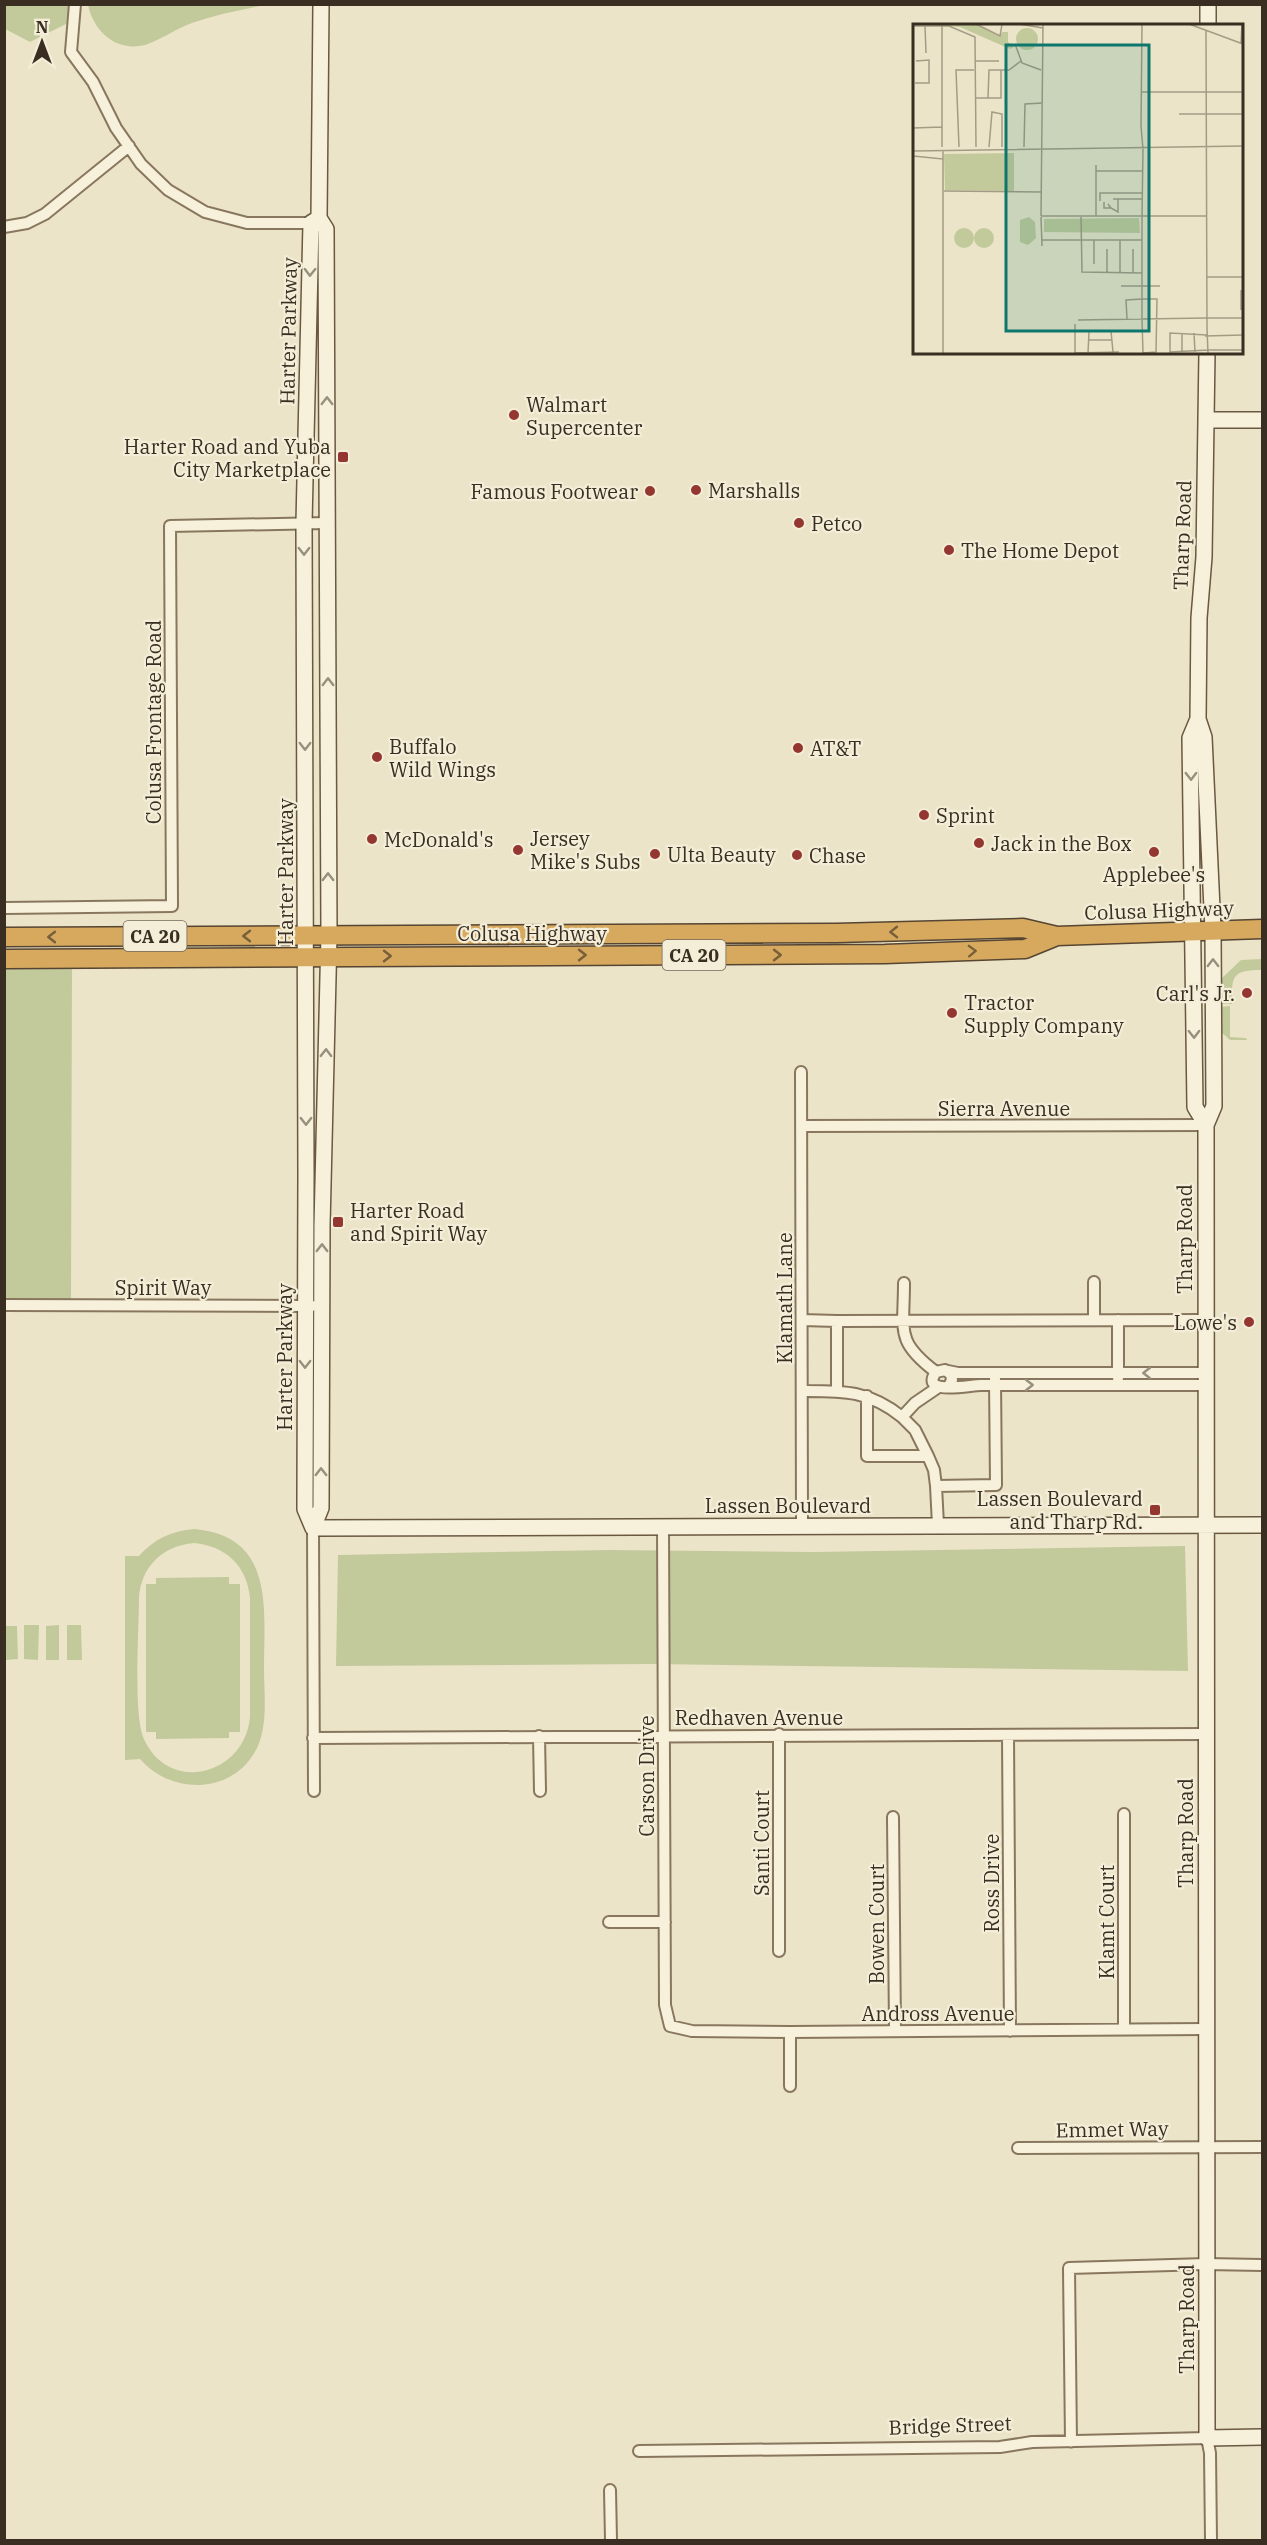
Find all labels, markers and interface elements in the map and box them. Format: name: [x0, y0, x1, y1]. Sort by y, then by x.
north arrow: [12, 12, 72, 72]
text: N: [36, 17, 48, 37]
inset map: [913, 24, 1243, 354]
street label: Harter Parkway: [273, 257, 303, 405]
one-way arrow: [304, 267, 316, 276]
place label: Walmart Supercenter: [526, 391, 643, 441]
one-way arrow: [321, 396, 333, 405]
marker: Walmart Supercenter: [507, 408, 521, 422]
place label: Harter Road and Yuba City Marketplace: [124, 433, 331, 483]
marker: Harter Road and Yuba City Marketplace: [336, 450, 350, 464]
place label: Marshalls: [708, 477, 800, 504]
place label: Famous Footwear: [471, 478, 638, 505]
street label: Tharp Road: [1167, 480, 1197, 590]
marker: Marshalls: [689, 483, 703, 497]
marker: Famous Footwear: [643, 484, 657, 498]
place label: Petco: [811, 510, 862, 537]
marker: Petco: [792, 516, 806, 530]
place label: The Home Depot: [961, 537, 1119, 564]
marker: The Home Depot: [942, 543, 956, 557]
one-way arrow: [298, 546, 310, 555]
street label: Colusa Frontage Road: [140, 620, 167, 824]
one-way arrow: [321, 677, 334, 686]
place label: Buffalo Wild Wings: [389, 733, 496, 783]
place label: AT&T: [810, 735, 861, 762]
one-way arrow: [299, 741, 311, 750]
marker: AT&T: [791, 741, 805, 755]
marker: Buffalo Wild Wings: [370, 750, 384, 764]
one-way arrow: [1185, 772, 1197, 781]
street label: Harter Parkway: [272, 798, 299, 946]
place label: Sprint: [936, 802, 995, 829]
marker: Sprint: [917, 808, 931, 822]
place label: Jersey Mike's Subs: [530, 825, 641, 875]
place label: McDonald's: [384, 826, 494, 853]
place label: Jack in the Box: [991, 830, 1132, 857]
marker: McDonald's: [365, 832, 379, 846]
marker: Jack in the Box: [972, 836, 986, 850]
place label: Ulta Beauty: [667, 841, 776, 868]
place label: Chase: [809, 842, 866, 869]
marker: Jersey Mike's Subs: [511, 843, 525, 857]
marker: Applebee's: [1147, 845, 1161, 859]
marker: Ulta Beauty: [648, 847, 662, 861]
marker: Chase: [790, 848, 804, 862]
place label: Applebee's: [1103, 861, 1205, 888]
one-way arrow: [322, 872, 334, 881]
street label: Colusa Highway: [1084, 894, 1235, 926]
street label: Colusa Highway: [457, 920, 607, 947]
road number: CA 20: [124, 921, 186, 951]
one-way arrow: [890, 926, 899, 939]
one-way arrow: [243, 930, 252, 942]
one-way arrow: [48, 931, 57, 943]
road number: CA 20: [662, 940, 726, 970]
one-way arrow: [967, 945, 976, 957]
one-way arrow: [578, 949, 587, 961]
one-way arrow: [773, 949, 782, 961]
one-way arrow: [383, 950, 392, 962]
one-way arrow: [1207, 959, 1219, 968]
place label: Carl's Jr.: [1156, 980, 1235, 1007]
marker: Carl's Jr.: [1240, 986, 1254, 1000]
place label: Tractor Supply Company: [964, 989, 1124, 1039]
marker: Tractor Supply Company: [945, 1006, 959, 1020]
one-way arrow: [1188, 1030, 1200, 1039]
one-way arrow: [320, 1049, 333, 1058]
street label: Sierra Avenue: [938, 1095, 1070, 1122]
one-way arrow: [300, 1116, 312, 1125]
street label: Tharp Road: [1171, 1184, 1198, 1294]
place label: Harter Road and Spirit Way: [350, 1197, 487, 1247]
marker: Harter Road and Spirit Way: [331, 1215, 345, 1229]
street label: Klamath Lane: [771, 1232, 798, 1364]
one-way arrow: [316, 1243, 328, 1252]
street label: Spirit Way: [115, 1274, 212, 1301]
street label: Harter Parkway: [271, 1283, 298, 1431]
place label: Lowe's: [1174, 1309, 1237, 1336]
marker: Lowe's: [1242, 1315, 1256, 1329]
one-way arrow: [299, 1360, 311, 1369]
one-way arrow: [1142, 1367, 1151, 1379]
one-way arrow: [1024, 1379, 1033, 1391]
one-way arrow: [315, 1467, 327, 1476]
place label: Lassen Boulevard and Tharp Rd.: [977, 1485, 1143, 1535]
street label: Lassen Boulevard: [705, 1492, 871, 1519]
marker: Lassen Boulevard and Tharp Rd.: [1148, 1503, 1162, 1517]
street label: Redhaven Avenue: [675, 1704, 843, 1731]
street label: Carson Drive: [633, 1715, 660, 1837]
street label: Tharp Road: [1172, 1778, 1199, 1888]
street label: Santi Court: [748, 1790, 775, 1896]
street label: Ross Drive: [978, 1834, 1005, 1932]
street label: Bowen Court: [863, 1864, 890, 1984]
street label: Klamt Court: [1093, 1865, 1120, 1979]
street label: Andross Avenue: [861, 2000, 1015, 2027]
street label: Emmet Way: [1055, 2115, 1169, 2143]
street label: Tharp Road: [1173, 2264, 1200, 2374]
street label: Bridge Street: [888, 2409, 1012, 2441]

